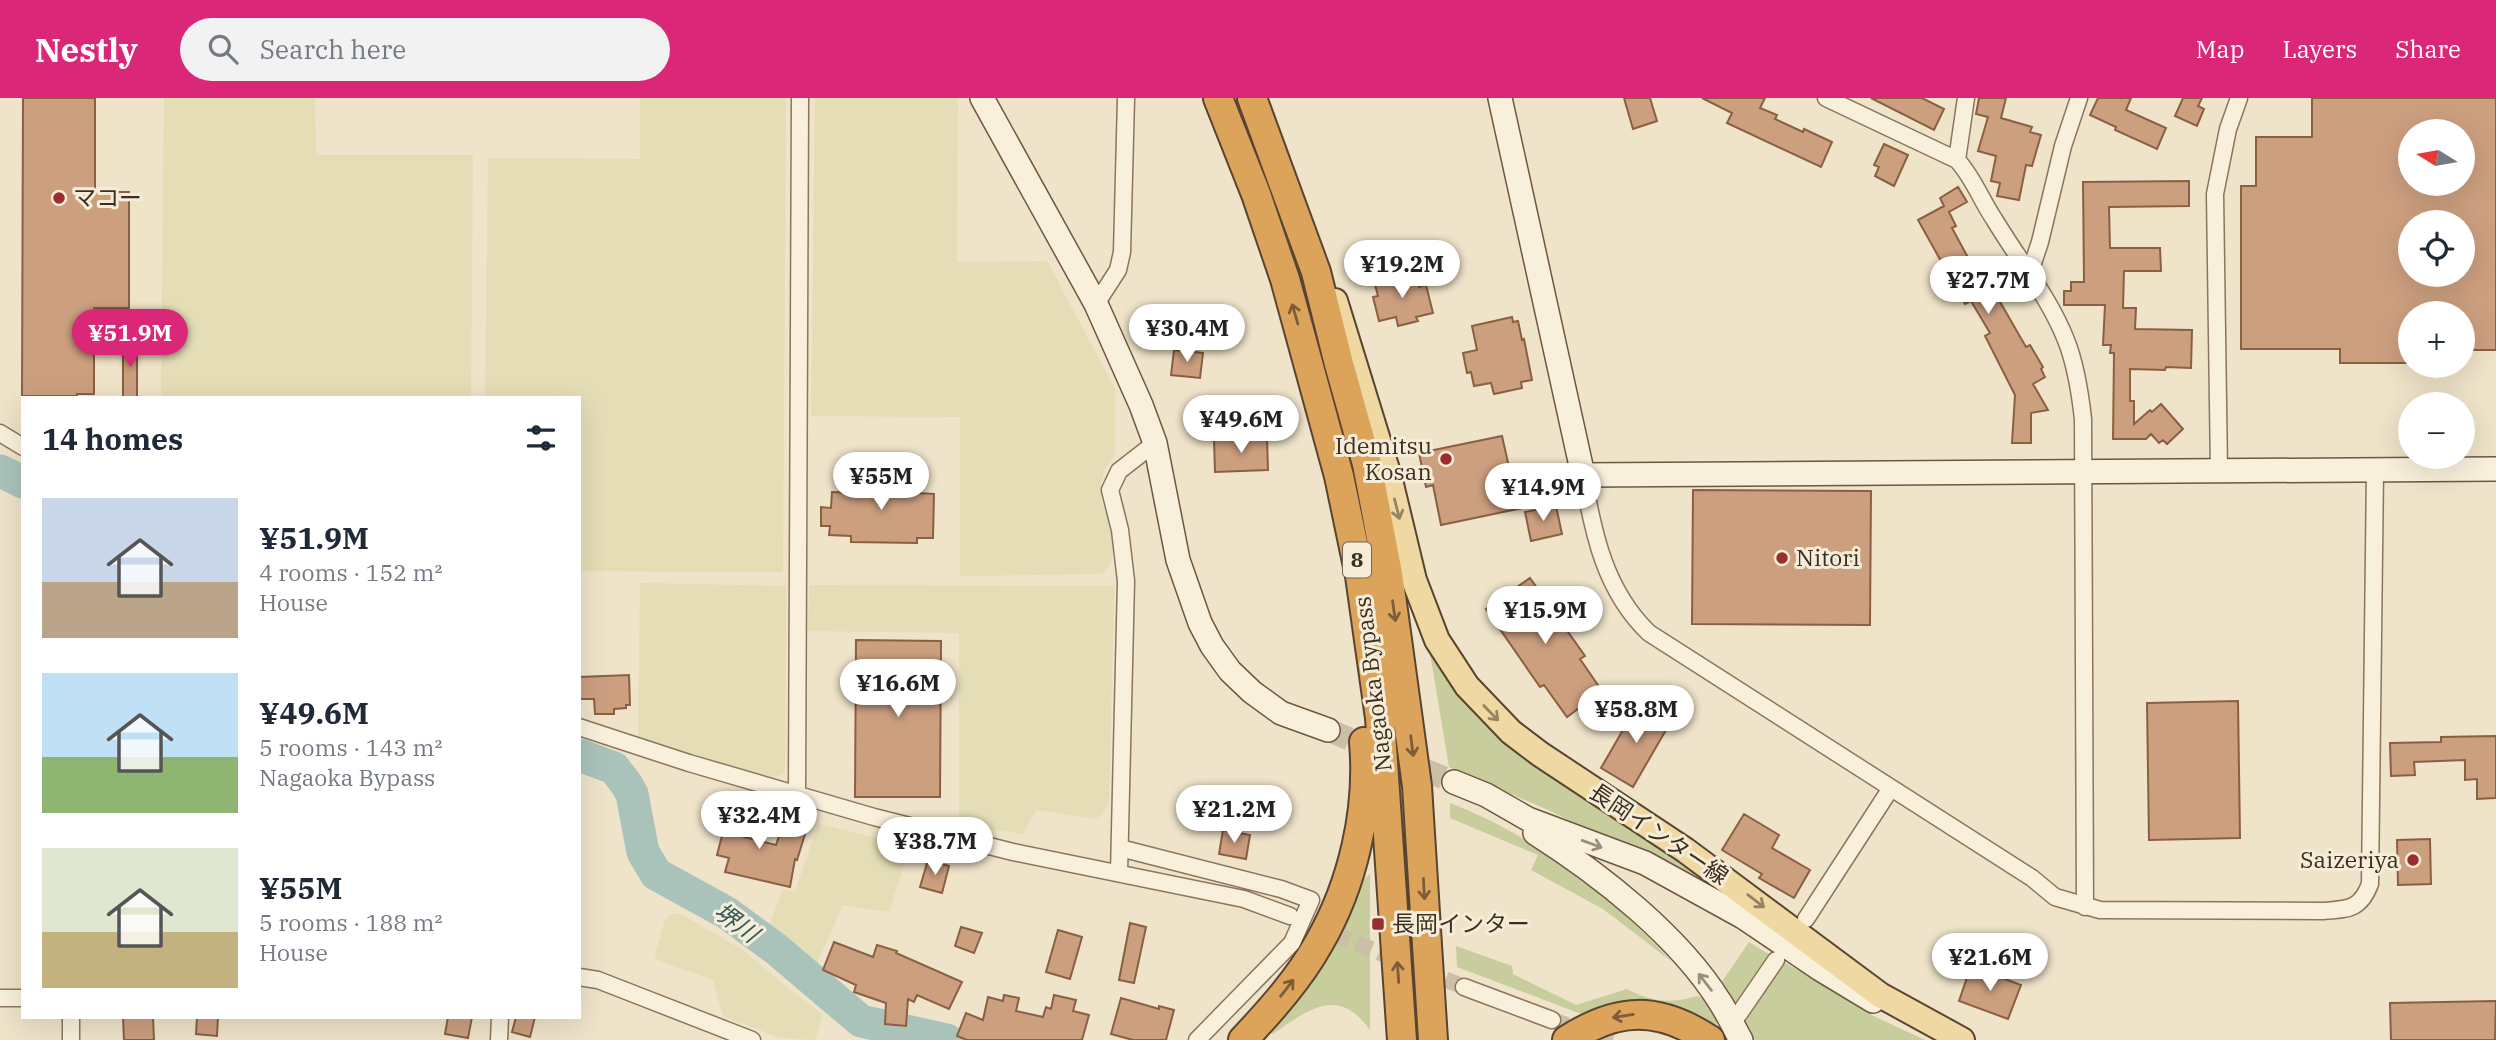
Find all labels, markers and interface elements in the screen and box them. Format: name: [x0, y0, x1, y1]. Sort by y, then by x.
search box: [180, 18, 670, 81]
text: Nestly: [35, 28, 138, 71]
icon: search: [204, 30, 242, 68]
text: Search here: [260, 32, 406, 66]
text: Map: [2196, 33, 2244, 65]
text: Layers: [2282, 33, 2357, 65]
text: Share: [2395, 33, 2461, 65]
north arrow: [2398, 119, 2474, 196]
map controls: [2398, 119, 2475, 469]
place label: マコー: [73, 182, 142, 212]
marker: マコー: [51, 190, 67, 206]
button: locate: [2398, 210, 2475, 287]
pin: ¥19.2M: [1345, 240, 1459, 300]
text: ¥19.2M: [1360, 248, 1444, 278]
pin: ¥27.7M: [1931, 256, 2045, 316]
text: ¥27.7M: [1946, 264, 2030, 294]
button: +: [2398, 301, 2475, 378]
one-way arrow: [1287, 303, 1300, 325]
pin: ¥30.4M: [1130, 304, 1244, 364]
pin: ¥51.9M: [73, 310, 187, 369]
text: ¥30.4M: [1145, 312, 1229, 342]
text: ¥51.9M: [88, 317, 172, 347]
button: −: [2398, 392, 2475, 469]
pin: ¥49.6M: [1184, 396, 1298, 455]
text: ¥49.6M: [1199, 403, 1283, 433]
text: 14 homes: [42, 419, 183, 458]
icon: filters: [522, 419, 560, 457]
place label: Idemitsu Kosan: [1335, 430, 1432, 486]
marker: Idemitsu Kosan: [1438, 451, 1454, 467]
pin: ¥55M: [840, 452, 922, 512]
text: ¥55M: [849, 460, 913, 490]
pin: ¥14.9M: [1486, 464, 1600, 523]
text: ¥14.9M: [1501, 471, 1585, 501]
one-way arrow: [1391, 498, 1404, 520]
text: ¥51.9M: [259, 518, 369, 557]
icon: home: [98, 526, 182, 610]
road number: 8: [1343, 542, 1371, 578]
place label: Nitori: [1796, 542, 1860, 572]
marker: Nitori: [1774, 550, 1790, 566]
text: 4 rooms · 152 m²: [259, 557, 442, 587]
text: House: [259, 587, 328, 617]
pin: ¥15.9M: [1488, 587, 1602, 646]
text: ¥15.9M: [1503, 594, 1587, 624]
street label: Nagaoka Bypass: [1346, 595, 1398, 773]
one-way arrow: [1388, 599, 1401, 622]
pin: ¥16.6M: [841, 660, 955, 719]
text: ¥16.6M: [856, 667, 940, 697]
pin: ¥58.8M: [1579, 686, 1693, 745]
text: ¥49.6M: [259, 693, 369, 732]
text: ¥58.8M: [1594, 693, 1678, 723]
icon: home: [98, 701, 182, 785]
one-way arrow: [1483, 704, 1500, 721]
text: 5 rooms · 143 m²: [259, 732, 442, 762]
one-way arrow: [1406, 734, 1419, 757]
text: Nagaoka Bypass: [259, 762, 435, 792]
street label: 長岡インター線: [1584, 776, 1735, 891]
pin: ¥21.2M: [1177, 786, 1291, 845]
pin: ¥32.4M: [702, 792, 816, 851]
text: ¥21.2M: [1192, 793, 1276, 823]
text: ¥32.4M: [717, 799, 801, 829]
pin: ¥38.7M: [878, 818, 992, 877]
text: ¥38.7M: [893, 825, 977, 855]
one-way arrow: [1580, 839, 1602, 852]
place label: Saizeriya: [2300, 844, 2399, 874]
marker: Saizeriya: [2405, 852, 2421, 868]
text: ¥55M: [259, 868, 342, 907]
icon: home: [98, 876, 182, 960]
one-way arrow: [1417, 878, 1430, 901]
one-way arrow: [1746, 894, 1764, 909]
water label: 堺川: [708, 895, 768, 951]
text: 5 rooms · 188 m²: [259, 907, 442, 937]
place label: 長岡インター: [1392, 908, 1530, 938]
marker: 長岡インター: [1370, 916, 1386, 932]
pin: ¥21.6M: [1933, 934, 2047, 993]
text: House: [259, 937, 328, 967]
text: ¥21.6M: [1948, 941, 2032, 971]
one-way arrow: [1391, 961, 1404, 984]
one-way arrow: [1697, 974, 1712, 992]
one-way arrow: [1280, 980, 1295, 998]
one-way arrow: [1612, 1010, 1635, 1023]

